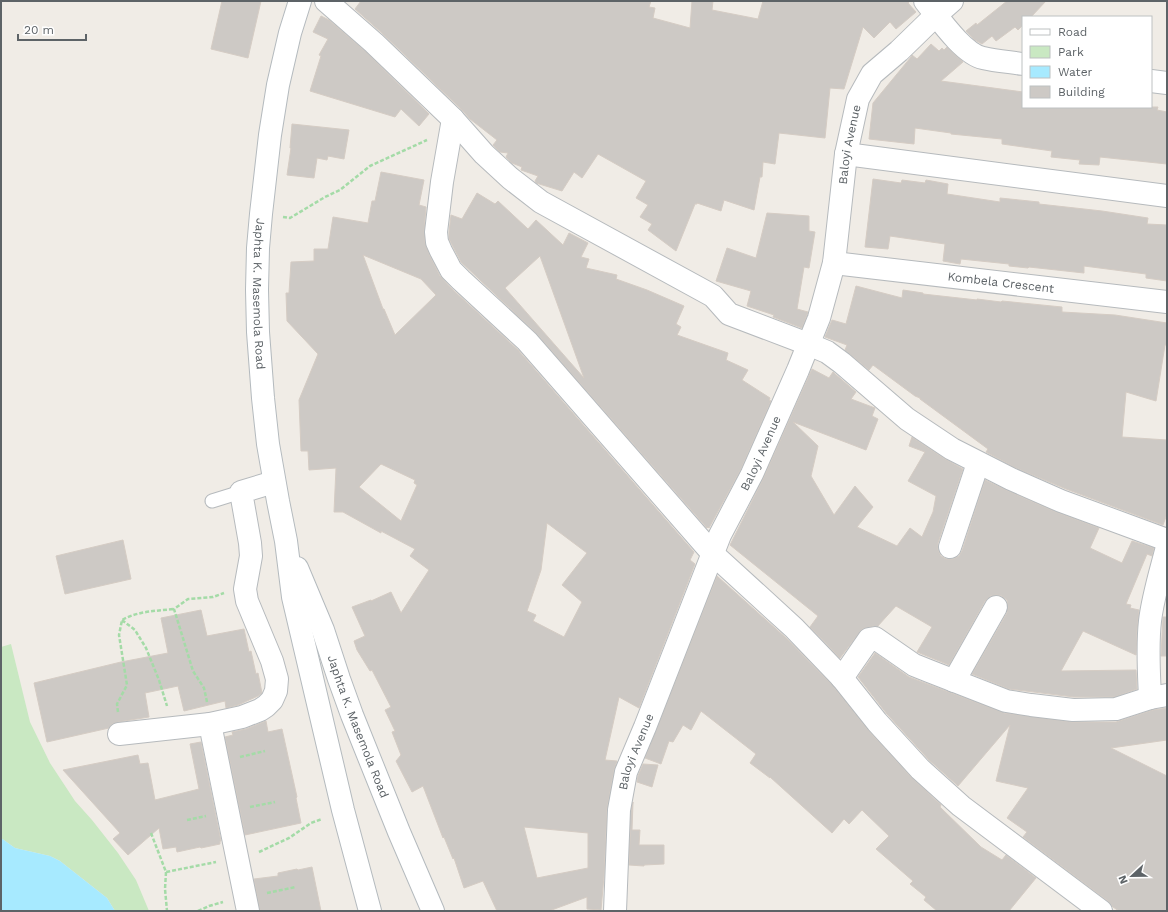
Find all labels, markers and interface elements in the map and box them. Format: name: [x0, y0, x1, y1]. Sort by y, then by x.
scale bar: [18, 16, 86, 42]
legend: [1022, 16, 1152, 108]
text: 20 m: [24, 23, 54, 37]
text: Road: [1058, 25, 1087, 39]
text: Park: [1058, 45, 1084, 59]
text: Water: [1058, 65, 1093, 79]
text: Building: [1058, 85, 1105, 99]
street label: Baloyi Avenue: [836, 103, 864, 185]
street label: Japhta K. Masemola Road: [250, 218, 268, 370]
street label: Kombela Crescent: [947, 269, 1055, 296]
street label: Baloyi Avenue: [737, 414, 784, 493]
street label: Japhta K. Masemola Road: [325, 653, 392, 800]
street label: Baloyi Avenue: [616, 711, 657, 791]
north arrow: [1112, 856, 1152, 896]
text: N: [1116, 873, 1131, 886]

